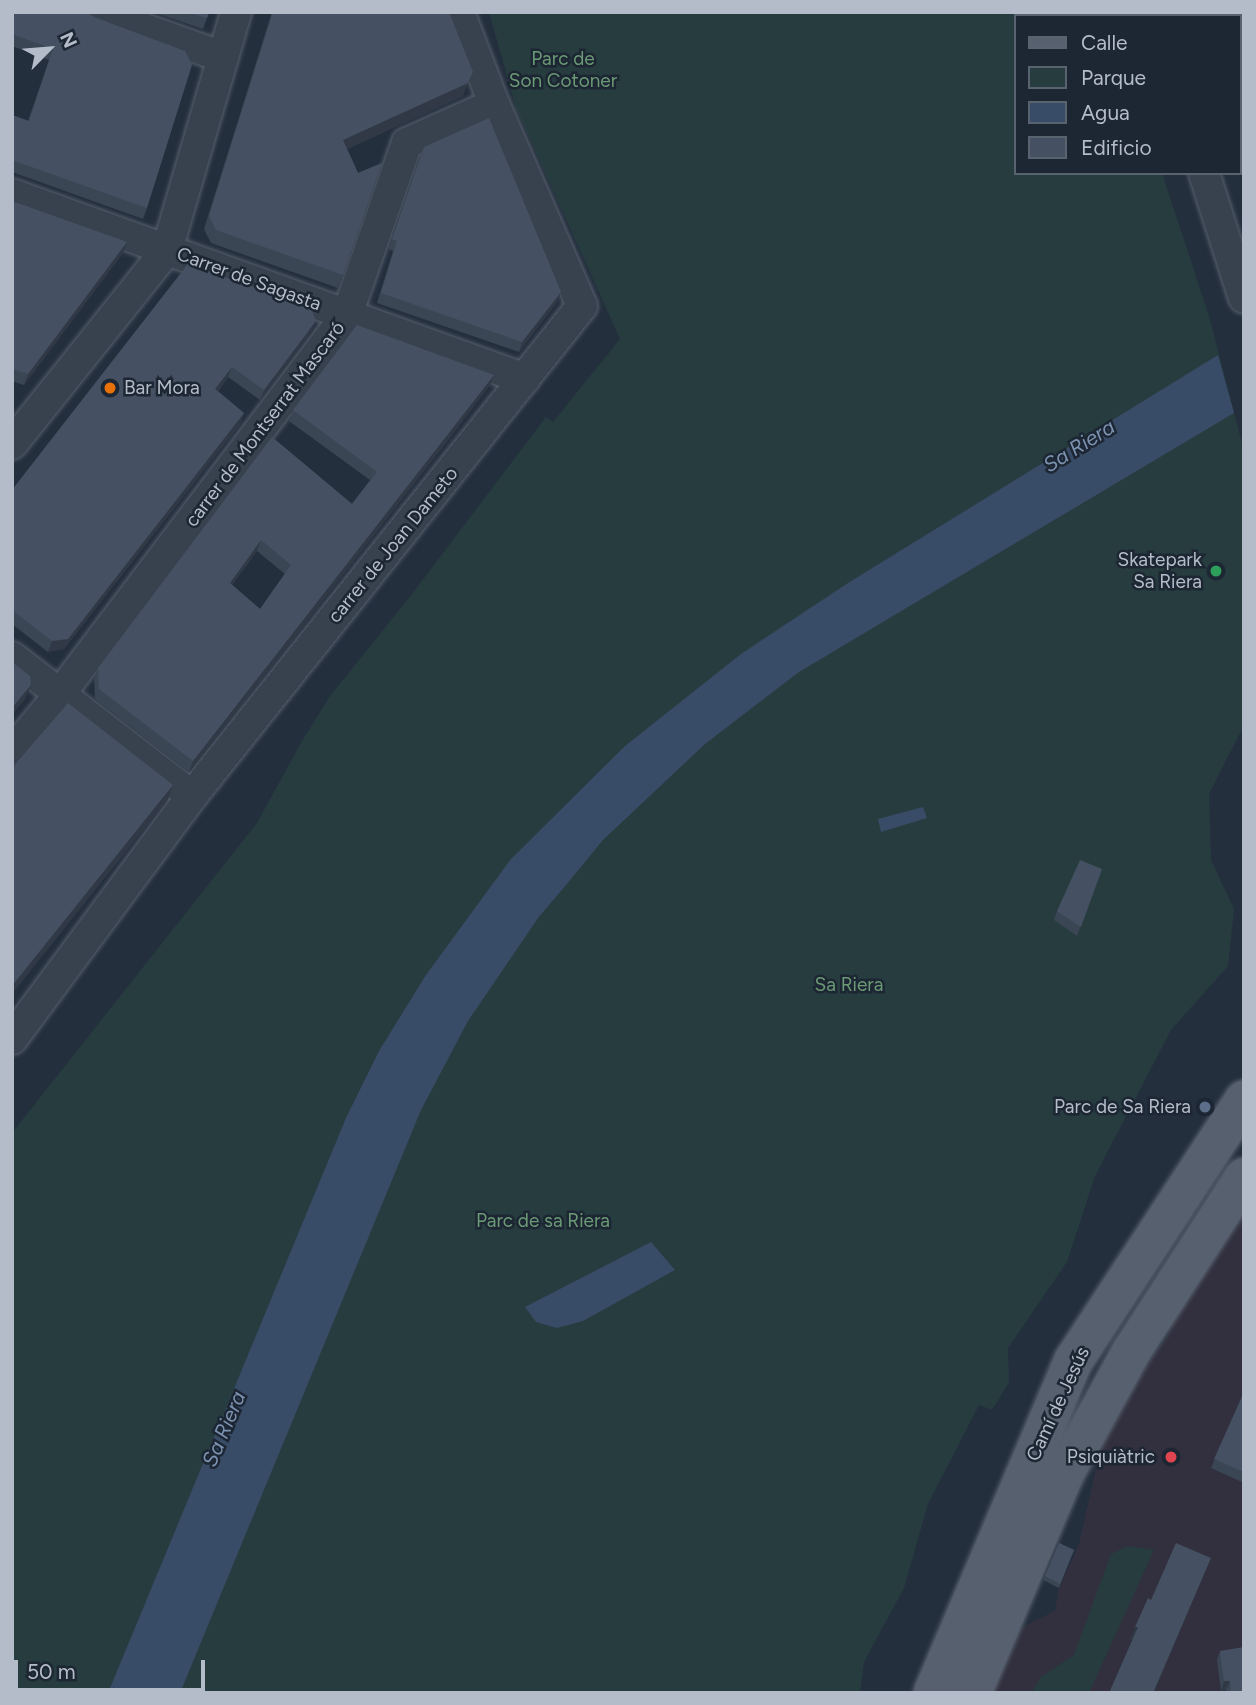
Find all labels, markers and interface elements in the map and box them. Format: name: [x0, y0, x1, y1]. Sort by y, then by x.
north arrow: [14, 14, 84, 84]
legend: [1014, 14, 1242, 175]
text: N: [55, 28, 82, 51]
text: Calle: [1081, 30, 1128, 55]
park label: Parc de Son Cotoner: [509, 48, 617, 92]
text: Parque: [1081, 65, 1146, 90]
text: Agua: [1081, 100, 1130, 125]
text: Edificio: [1081, 135, 1152, 160]
street label: Carrer de Sagasta: [174, 242, 324, 316]
street label: carrer de Montserrat Mascaró: [180, 317, 350, 531]
place label: Bar Mora: [124, 377, 200, 399]
marker: Bar Mora: [102, 380, 118, 396]
water label: Sa Riera: [1039, 414, 1119, 478]
street label: carrer de Joan Dameto: [323, 463, 463, 627]
place label: Skatepark Sa Riera: [1118, 549, 1202, 593]
marker: Skatepark Sa Riera: [1208, 563, 1224, 579]
park label: Sa Riera: [815, 974, 883, 996]
place label: Parc de Sa Riera: [1054, 1096, 1191, 1118]
marker: Parc de Sa Riera: [1197, 1099, 1213, 1115]
park label: Parc de sa Riera: [476, 1210, 610, 1232]
street label: Camí de Jesús: [1022, 1343, 1094, 1465]
water label: Sa Riera: [197, 1388, 251, 1470]
place label: Psiquiàtric: [1067, 1446, 1155, 1468]
marker: Psiquiàtric: [1161, 1447, 1181, 1467]
scale bar: [18, 1646, 208, 1690]
text: 50 m: [27, 1659, 76, 1684]

